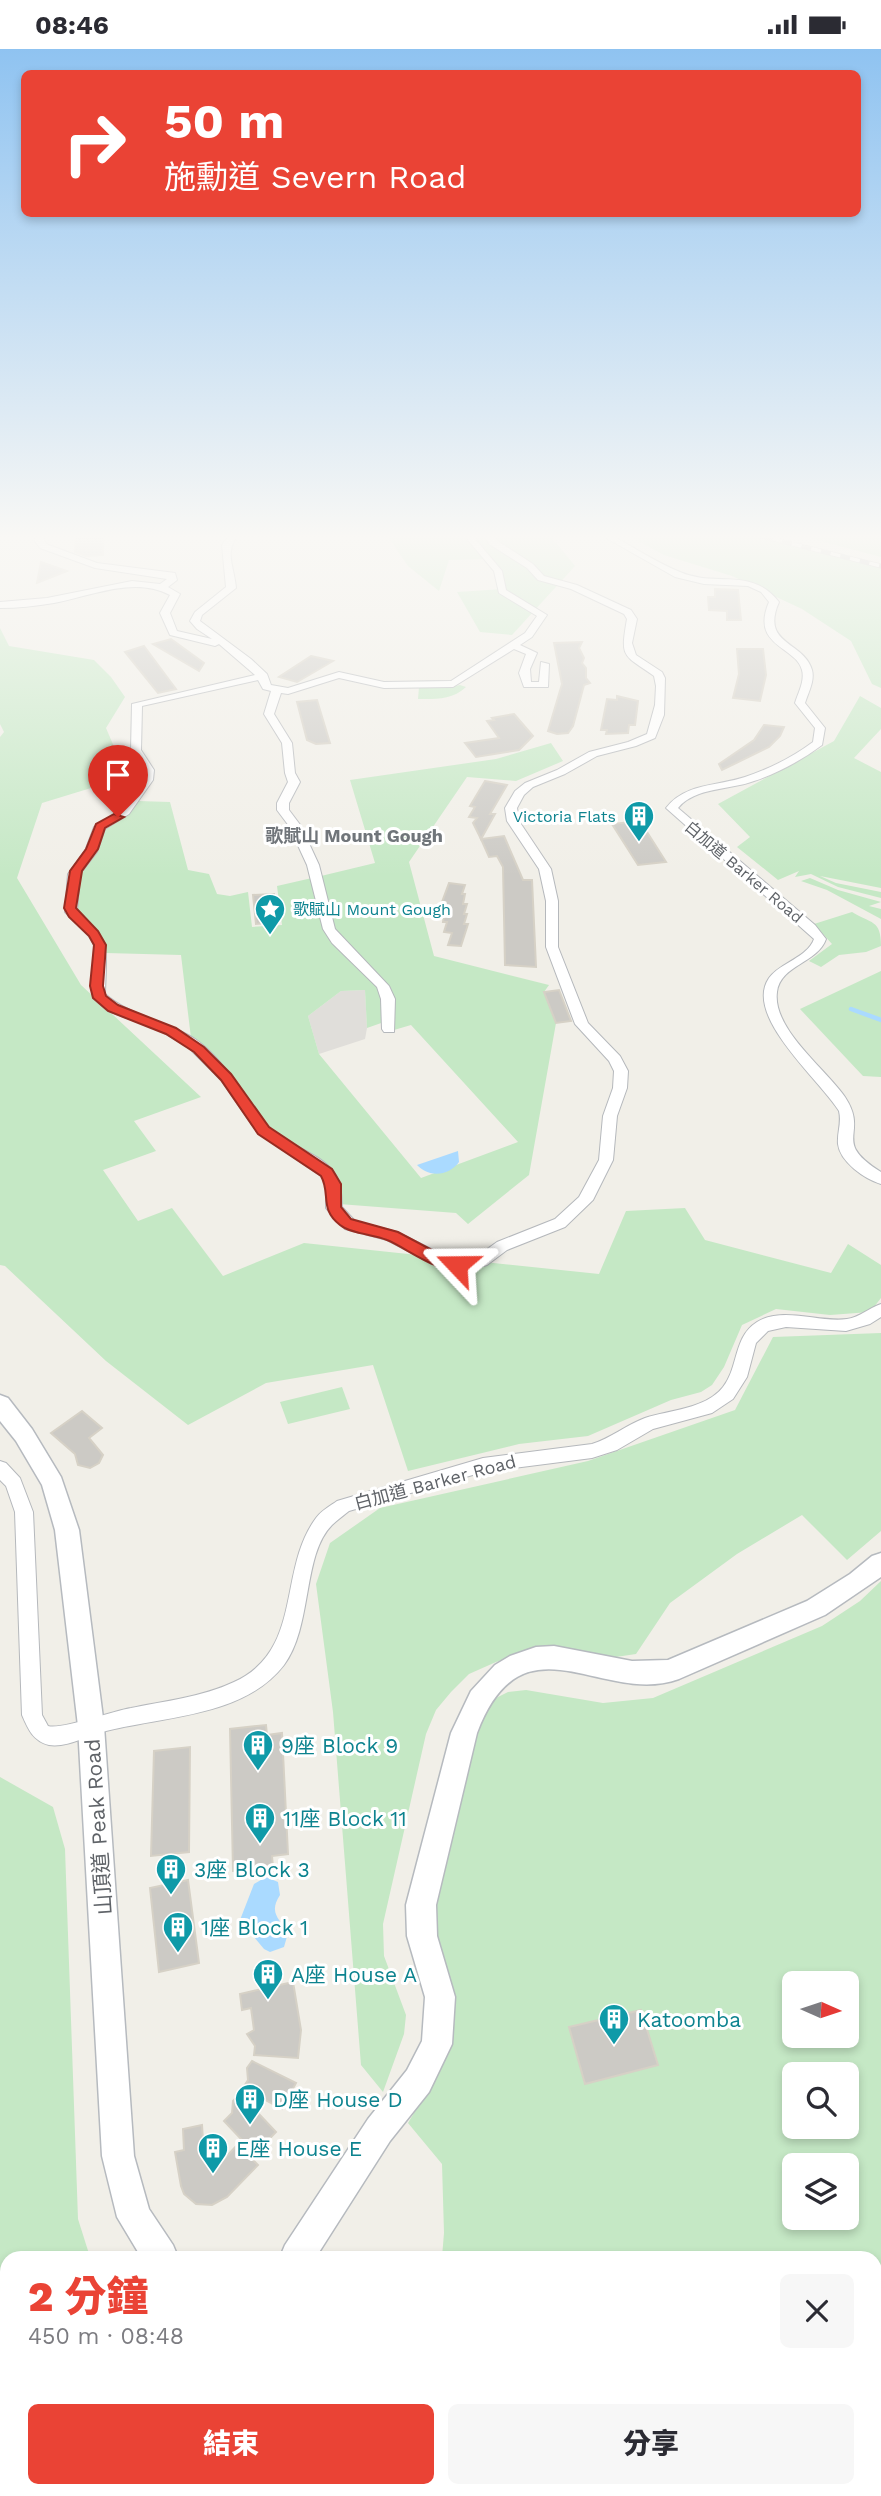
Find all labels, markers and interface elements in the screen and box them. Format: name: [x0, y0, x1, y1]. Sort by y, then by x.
text: 08:46: [35, 10, 109, 40]
text: 50 m: [164, 92, 284, 150]
icon: right: [49, 98, 140, 189]
text: 施勳道 Severn Road: [164, 158, 466, 196]
pin: [88, 745, 148, 817]
icon: arrive: [99, 756, 137, 794]
building icon: Victoria Flats: [622, 799, 656, 843]
place label: Victoria Flats: [513, 807, 616, 826]
street label: 白加道 Barker Road: [681, 817, 807, 927]
district label: 歌賦山 Mount Gough: [265, 825, 443, 846]
place icon: 歌賦山 Mount Gough: [253, 892, 287, 936]
place label: 歌賦山 Mount Gough: [293, 900, 451, 919]
position arrow: [420, 1228, 494, 1302]
street label: 白加道 Barker Road: [352, 1450, 518, 1514]
building icon: 9座 Block 9: [241, 1728, 275, 1772]
place label: 9座 Block 9: [281, 1733, 398, 1758]
street label: 山頂道 Peak Road: [79, 1738, 117, 1916]
building icon: 11座 Block 11: [243, 1801, 277, 1845]
place label: 11座 Block 11: [283, 1806, 407, 1831]
building icon: 3座 Block 3: [154, 1852, 188, 1896]
place label: 3座 Block 3: [194, 1857, 310, 1882]
building icon: 1座 Block 1: [161, 1910, 195, 1954]
place label: 1座 Block 1: [201, 1915, 308, 1940]
building icon: A座 House A: [251, 1957, 285, 2001]
place label: A座 House A: [291, 1962, 417, 1987]
north arrow: [782, 1971, 859, 2047]
map controls: [782, 1971, 859, 2230]
building icon: Katoomba: [597, 2002, 631, 2046]
place label: Katoomba: [637, 2007, 741, 2032]
button: search: [782, 2062, 859, 2139]
building icon: D座 House D: [233, 2082, 267, 2126]
place label: D座 House D: [273, 2087, 403, 2112]
building icon: E座 House E: [196, 2131, 230, 2175]
place label: E座 House E: [236, 2136, 362, 2161]
button: layers: [782, 2153, 859, 2230]
text: 2 分鐘: [28, 2272, 148, 2321]
button: close: [780, 2274, 854, 2348]
text: 450 m · 08:48: [28, 2323, 184, 2350]
button: 結束: [28, 2404, 434, 2484]
button: 分享: [448, 2404, 854, 2484]

